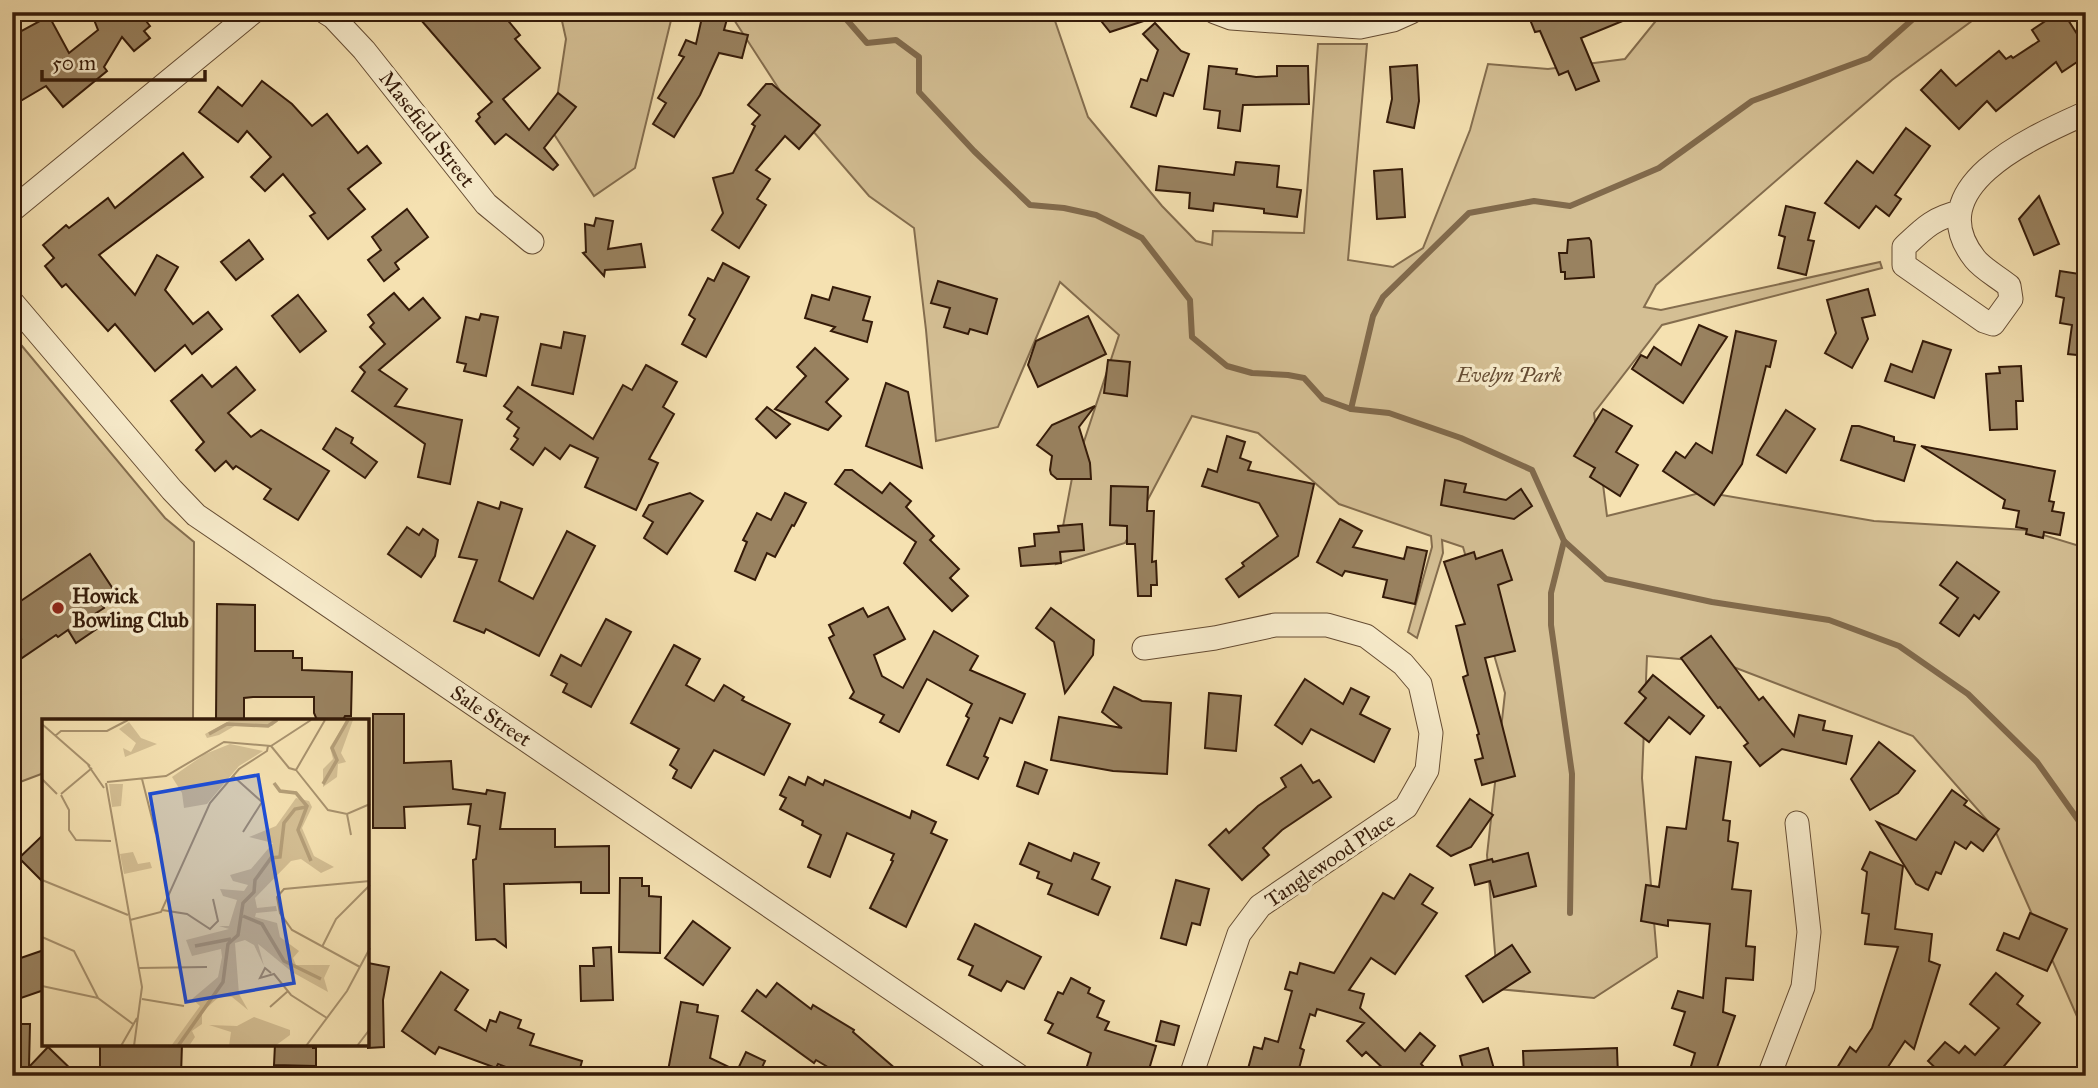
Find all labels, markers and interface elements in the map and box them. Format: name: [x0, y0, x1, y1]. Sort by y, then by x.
scale bar: [42, 38, 205, 82]
text: 50 m: [52, 50, 97, 76]
street label: Masefield Street: [373, 66, 481, 193]
park label: Evelyn Park: [1455, 362, 1562, 388]
place label: Howick Bowling Club: [72, 583, 189, 633]
marker: Howick Bowling Club: [50, 600, 66, 616]
street label: Sale Street: [446, 679, 537, 753]
inset map: [42, 719, 369, 1046]
street label: Tanglewood Place: [1260, 807, 1400, 913]

